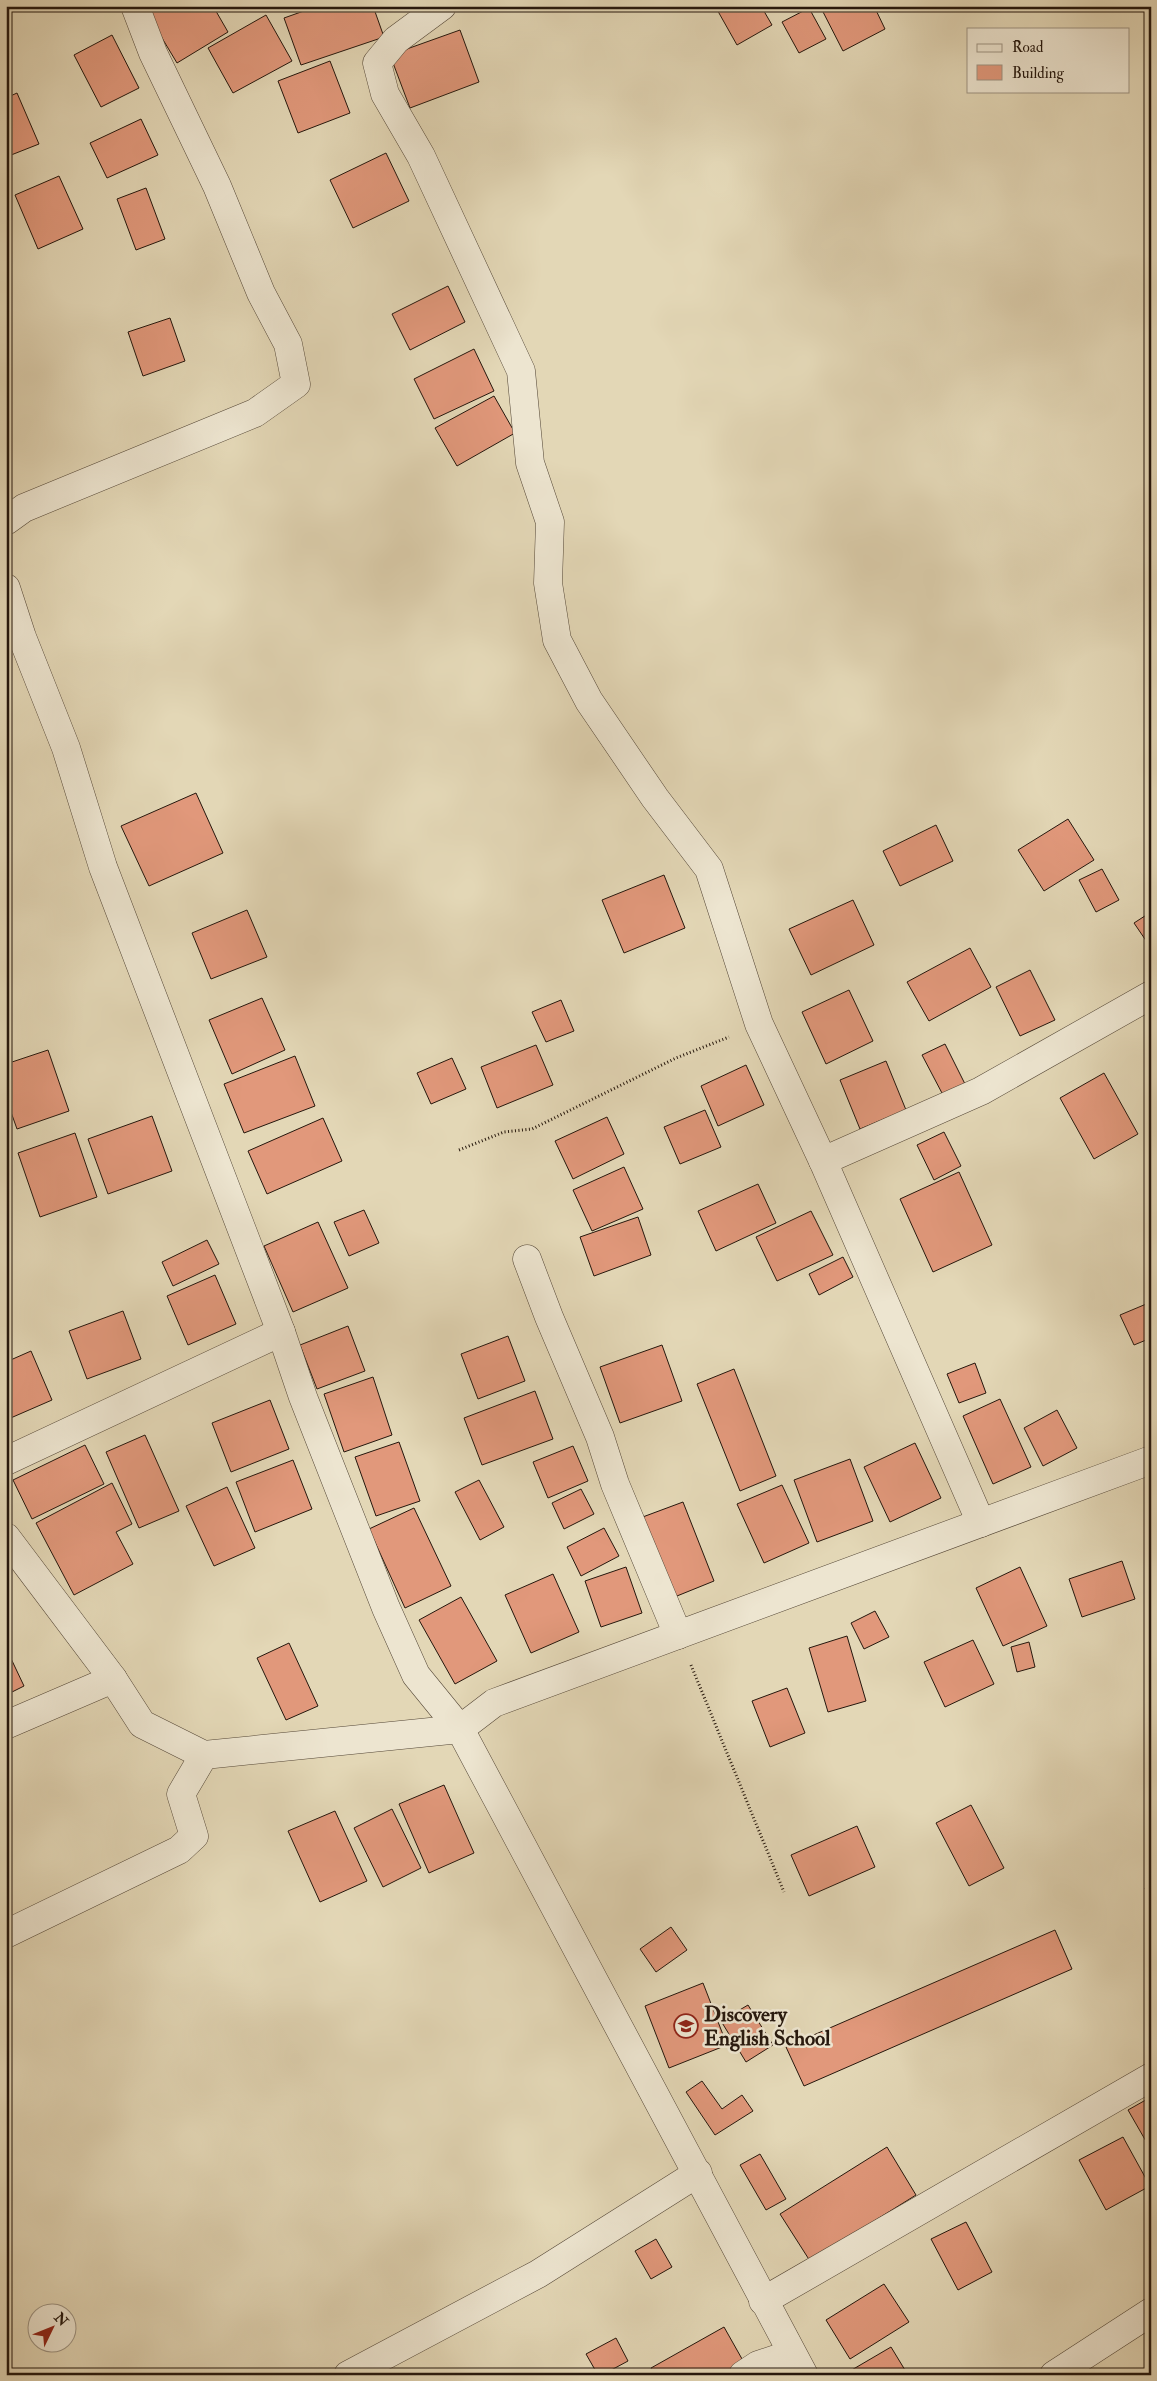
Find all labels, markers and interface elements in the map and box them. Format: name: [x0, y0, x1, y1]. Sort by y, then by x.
legend: [967, 28, 1130, 92]
text: Road: [1012, 38, 1044, 57]
text: Building: [1012, 64, 1064, 83]
place label: Discovery English School: [704, 2001, 831, 2052]
school or university icon: Discovery English School: [673, 2013, 699, 2039]
north arrow: [28, 2304, 78, 2354]
text: N: [50, 2308, 72, 2330]

